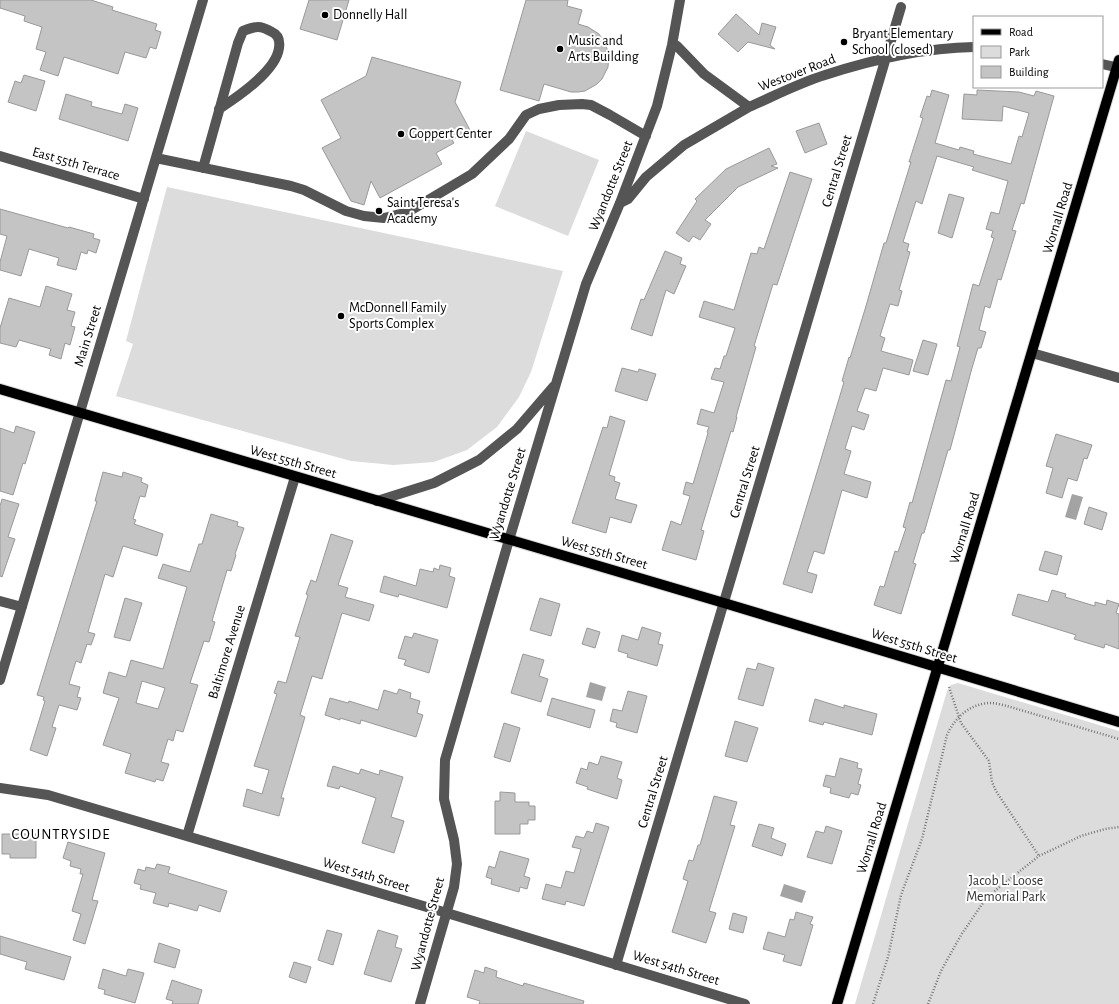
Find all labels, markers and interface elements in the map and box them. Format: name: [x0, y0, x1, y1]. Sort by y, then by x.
place label: Donnelly Hall: [333, 8, 407, 22]
marker: Donnelly Hall: [320, 10, 330, 20]
legend: [973, 16, 1103, 88]
text: Road: [1009, 26, 1033, 38]
place label: Bryant Elementary School (closed): [852, 27, 953, 57]
place label: Music and Arts Building: [568, 34, 639, 64]
marker: Bryant Elementary School (closed): [839, 37, 849, 47]
marker: Music and Arts Building: [555, 44, 565, 54]
text: Park: [1009, 46, 1030, 58]
street label: Westover Road: [757, 52, 837, 94]
text: Building: [1009, 66, 1049, 78]
place label: Goppert Center: [409, 127, 492, 141]
marker: Goppert Center: [396, 129, 406, 139]
street label: Central Street: [819, 133, 855, 209]
street label: Wyandotte Street: [587, 138, 636, 233]
street label: East 55th Terrace: [31, 145, 121, 183]
street label: Wornall Road: [1041, 181, 1075, 255]
place label: Saint Teresa's Academy: [387, 196, 459, 226]
marker: Saint Teresa's Academy: [374, 206, 384, 216]
place label: McDonnell Family Sports Complex: [349, 301, 447, 331]
street label: Main Street: [72, 303, 104, 368]
marker: McDonnell Family Sports Complex: [336, 311, 346, 321]
street label: West 55th Street: [248, 443, 338, 481]
street label: Central Street: [727, 444, 763, 520]
street label: Wyandotte Street: [487, 446, 529, 542]
street label: Wornall Road: [948, 491, 982, 565]
street label: West 55th Street: [559, 534, 649, 572]
street label: Baltimore Avenue: [206, 603, 248, 701]
street label: West 55th Street: [869, 626, 959, 666]
street label: Central Street: [635, 754, 671, 830]
street label: Wornall Road: [855, 801, 889, 875]
district label: COUNTRYSIDE: [12, 827, 110, 842]
street label: West 54th Street: [321, 855, 412, 895]
park label: Jacob L. Loose Memorial Park: [966, 874, 1046, 904]
street label: Wyandotte Street: [409, 875, 447, 972]
street label: West 54th Street: [631, 948, 722, 988]

